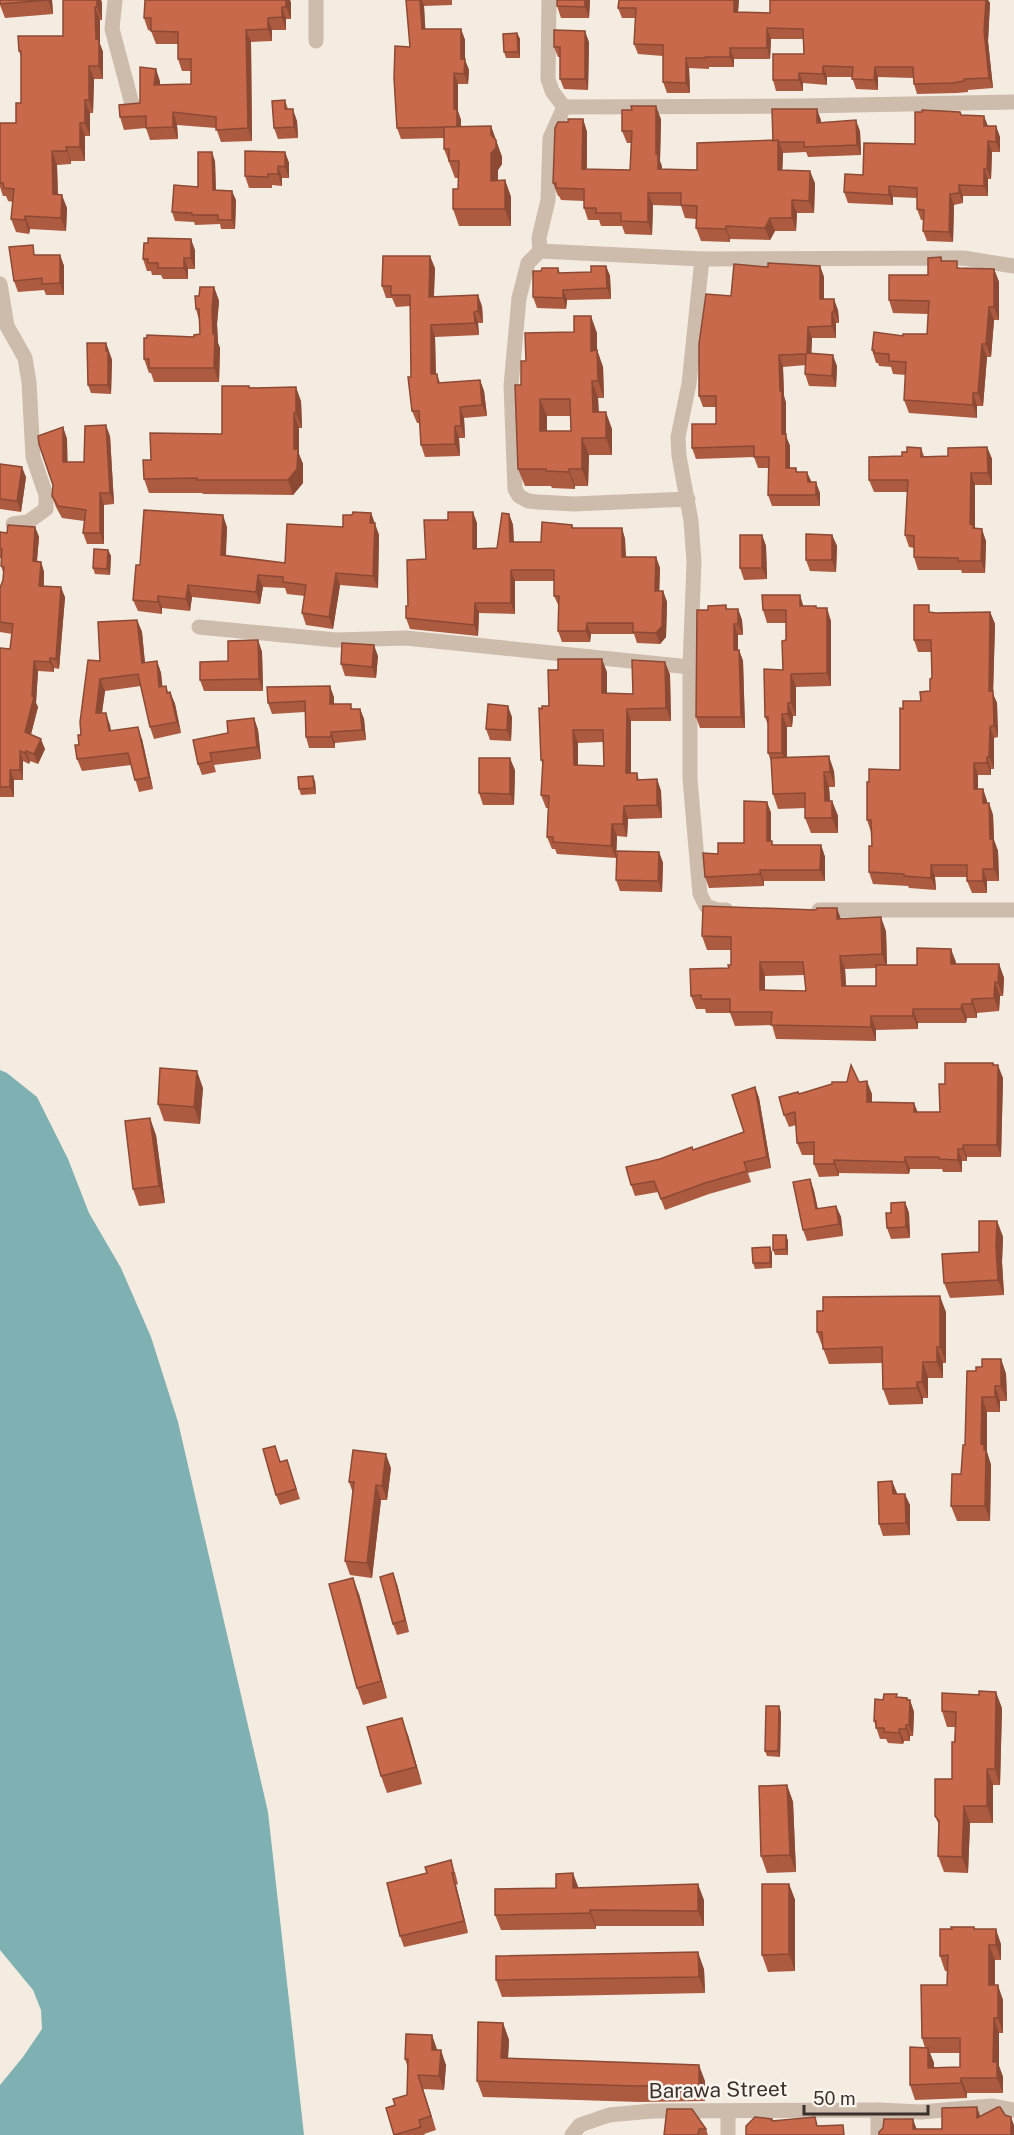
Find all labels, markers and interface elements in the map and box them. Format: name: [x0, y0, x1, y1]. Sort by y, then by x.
street label: Barawa Street: [648, 2076, 788, 2103]
scale bar: [804, 2078, 928, 2116]
text: 50 m: [813, 2088, 856, 2109]

